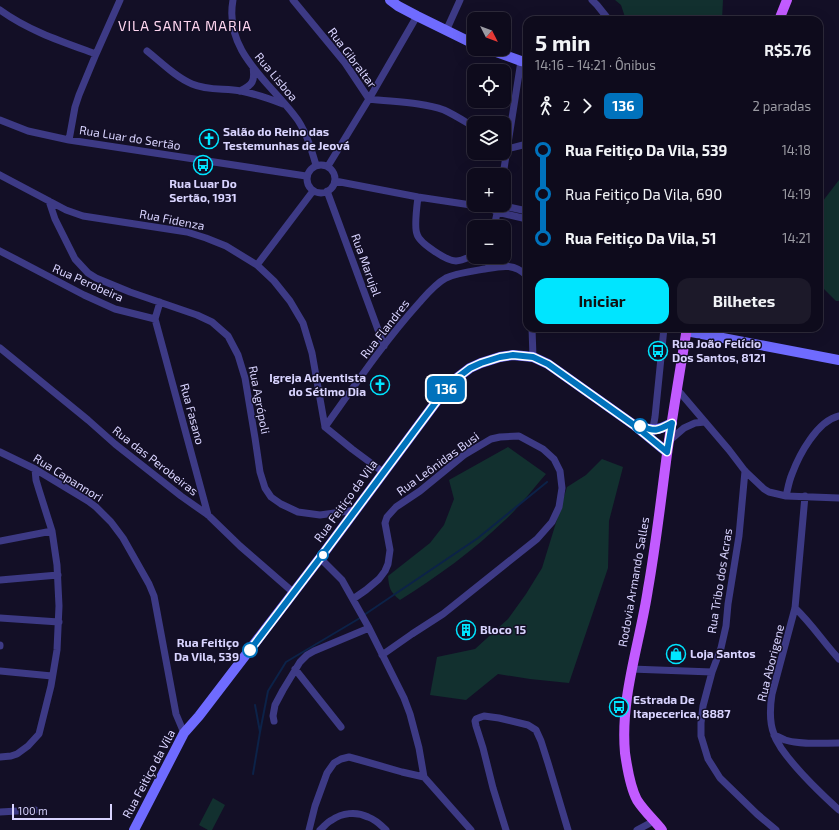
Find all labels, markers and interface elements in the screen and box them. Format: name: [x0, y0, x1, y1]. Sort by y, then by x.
north arrow: [467, 12, 511, 56]
map controls: [467, 12, 511, 264]
district label: VILA SANTA MARIA: [118, 17, 252, 34]
street label: Rua Gibraltar: [326, 25, 380, 90]
text: 5 min: [535, 29, 591, 55]
text: R$5.76: [764, 41, 811, 59]
street label: Rua Lisboa: [252, 49, 301, 103]
text: 14:16 – 14:21 · Ônibus: [535, 57, 656, 73]
button: locate: [467, 64, 511, 108]
icon: walk: [535, 95, 557, 117]
icon: forward: [576, 95, 598, 117]
text: 136: [612, 97, 635, 114]
text: 2: [563, 98, 570, 114]
text: 2 paradas: [753, 98, 811, 114]
button: layers: [467, 116, 511, 160]
street label: Rua Luar do Sertão: [78, 122, 182, 152]
place label: Salão do Reino das Testemunhas de Jeová: [223, 124, 350, 152]
church icon: Salão do Reino das Testemunhas de Jeová: [198, 128, 220, 150]
text: Rua Feitiço Da Vila, 539: [565, 141, 727, 159]
text: 14:18: [782, 142, 811, 158]
bus stop icon: Rua Luar Do Sertão, 1931: [192, 154, 214, 176]
button: +: [467, 168, 511, 212]
place label: Rua Luar Do Sertão, 1931: [169, 176, 237, 204]
text: Rua Feitiço Da Vila, 690: [565, 185, 722, 203]
text: 14:19: [782, 186, 811, 202]
street label: Rua Fidenza: [138, 206, 206, 232]
button: −: [467, 220, 511, 264]
text: Rua Feitiço Da Vila, 51: [565, 229, 717, 247]
text: 14:21: [782, 230, 811, 246]
street label: Rua Marujal: [348, 232, 385, 299]
street label: Rua Perobeira: [51, 260, 126, 304]
button: Iniciar: [535, 278, 669, 324]
button: Bilhetes: [677, 278, 811, 324]
street label: Rua Flandres: [357, 296, 412, 361]
place label: Rua João Felício Dos Santos, 8121: [672, 336, 766, 364]
bus stop icon: Rua João Felício Dos Santos, 8121: [647, 340, 669, 362]
street label: Rua Agrópoli: [247, 365, 273, 435]
place label: Igreja Adventista do Sétimo Dia: [269, 370, 366, 398]
church icon: Igreja Adventista do Sétimo Dia: [369, 374, 391, 396]
line badge: 136: [423, 376, 469, 402]
text: 136: [435, 380, 457, 397]
street label: Rua Fasano: [178, 382, 208, 446]
unlabelled marker: [632, 418, 648, 434]
street label: Rua das Perobeiras: [110, 423, 201, 498]
street label: Rua Leônidas Busi: [393, 429, 481, 498]
street label: Rua Capannori: [31, 450, 106, 504]
street label: Rua Feitiço da Vila: [311, 457, 381, 545]
street label: Rodovia Armando Salles: [615, 516, 651, 648]
street label: Rua Tribo dos Acras: [704, 527, 734, 634]
unlabelled marker: [317, 549, 329, 561]
building icon: Bloco 15: [455, 619, 477, 641]
place label: Bloco 15: [480, 622, 527, 636]
street label: Rua Aborigene: [754, 623, 786, 703]
place label: Rua Feitiço Da Vila, 539: [174, 635, 239, 663]
marker: Rua Feitiço Da Vila, 539: [242, 642, 258, 658]
shop icon: Loja Santos: [665, 643, 687, 665]
place label: Loja Santos: [690, 646, 756, 661]
place label: Estrada De Itapecerica, 8887: [633, 692, 731, 720]
bus stop icon: Estrada De Itapecerica, 8887: [608, 696, 630, 718]
street label: Rua Feitiço da Vila: [119, 727, 178, 821]
scale bar: [12, 802, 112, 821]
text: 100 m: [18, 804, 48, 817]

